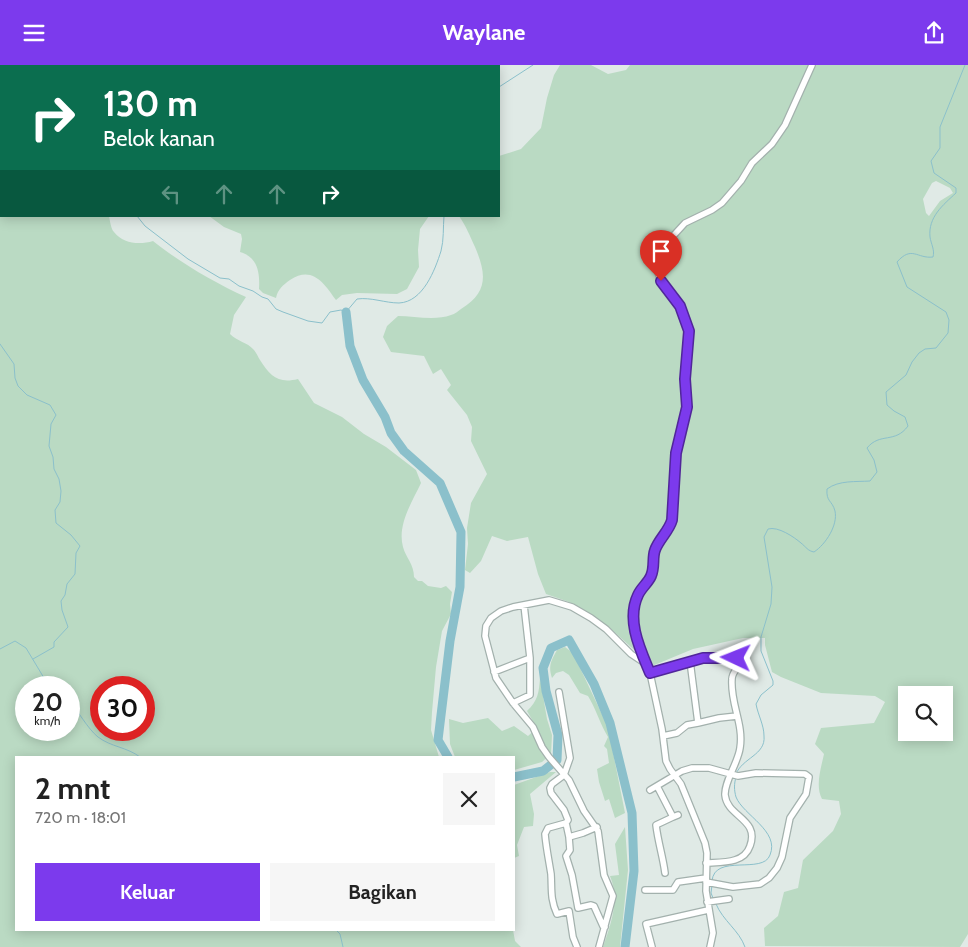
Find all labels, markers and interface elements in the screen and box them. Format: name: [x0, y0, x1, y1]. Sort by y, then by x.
icon: menu: [20, 19, 48, 47]
text: Waylane: [443, 19, 525, 46]
icon: share: [920, 19, 948, 47]
text: 130 m: [103, 82, 198, 125]
icon: right: [20, 85, 85, 150]
text: Belok kanan: [103, 125, 215, 152]
icon: left: [157, 180, 185, 208]
icon: ahead: [210, 180, 238, 208]
icon: ahead: [263, 180, 291, 208]
icon: right: [316, 180, 344, 208]
pin: [640, 230, 682, 281]
icon: arrive: [647, 237, 675, 265]
position arrow: [709, 631, 761, 683]
speed limit sign: 30: [90, 676, 155, 741]
map controls: [898, 686, 953, 741]
button: search: [898, 686, 953, 741]
text: 20: [32, 687, 63, 717]
text: km/h: [34, 713, 61, 728]
text: 2 mnt: [35, 770, 110, 807]
button: close: [443, 773, 495, 825]
text: 720 m · 18:01: [35, 808, 126, 827]
button: Keluar: [35, 863, 260, 921]
button: Bagikan: [270, 863, 495, 921]

